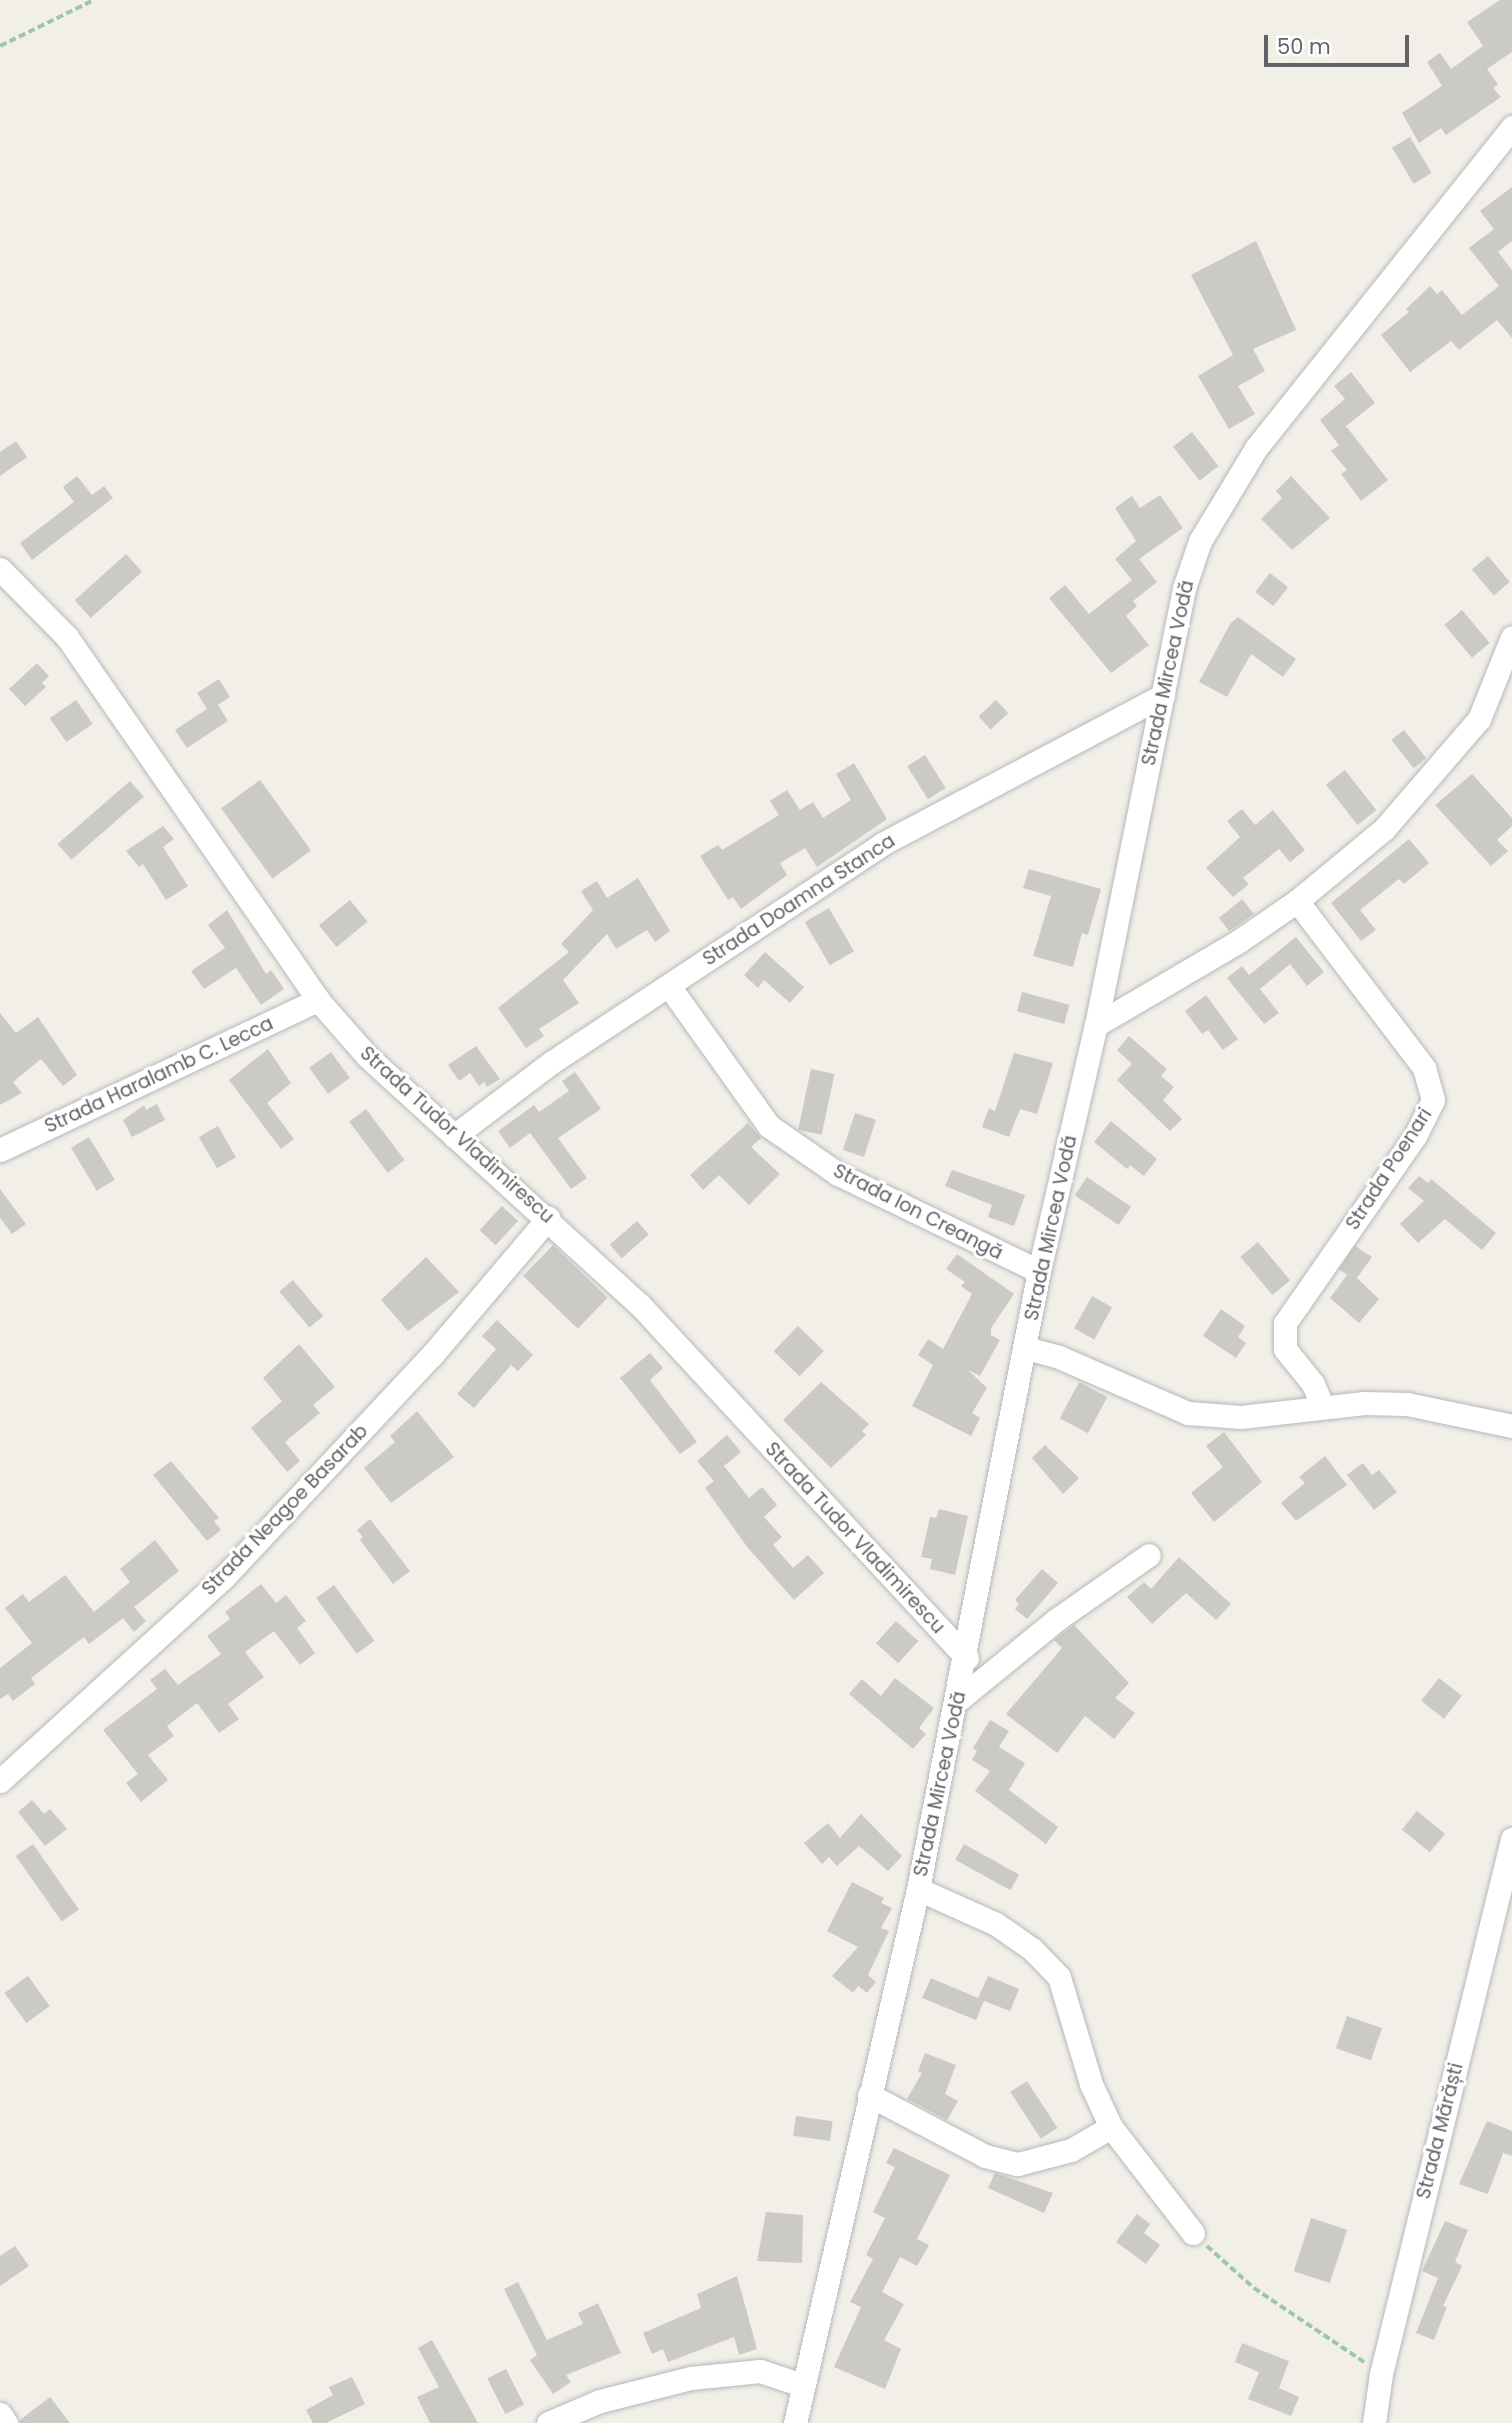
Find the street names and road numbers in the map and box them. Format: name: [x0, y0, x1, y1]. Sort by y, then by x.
street label: Strada Mircea Vodă: [1137, 578, 1199, 768]
street label: Strada Doamna Stanca: [699, 829, 899, 971]
street label: Strada Haralamb C. Lecca: [41, 1012, 277, 1138]
street label: Strada Tudor Vladimirescu: [355, 1042, 559, 1228]
street label: Strada Poenari: [1341, 1104, 1437, 1234]
street label: Strada Mircea Vodă: [1020, 1133, 1082, 1323]
street label: Strada Ion Creangă: [829, 1159, 1007, 1265]
street label: Strada Neagoe Basarab: [197, 1420, 373, 1600]
street label: Strada Tudor Vladimirescu: [760, 1438, 950, 1638]
street label: Strada Mircea Vodă: [909, 1689, 971, 1879]
street label: Strada Mărăști: [1412, 2061, 1468, 2201]

